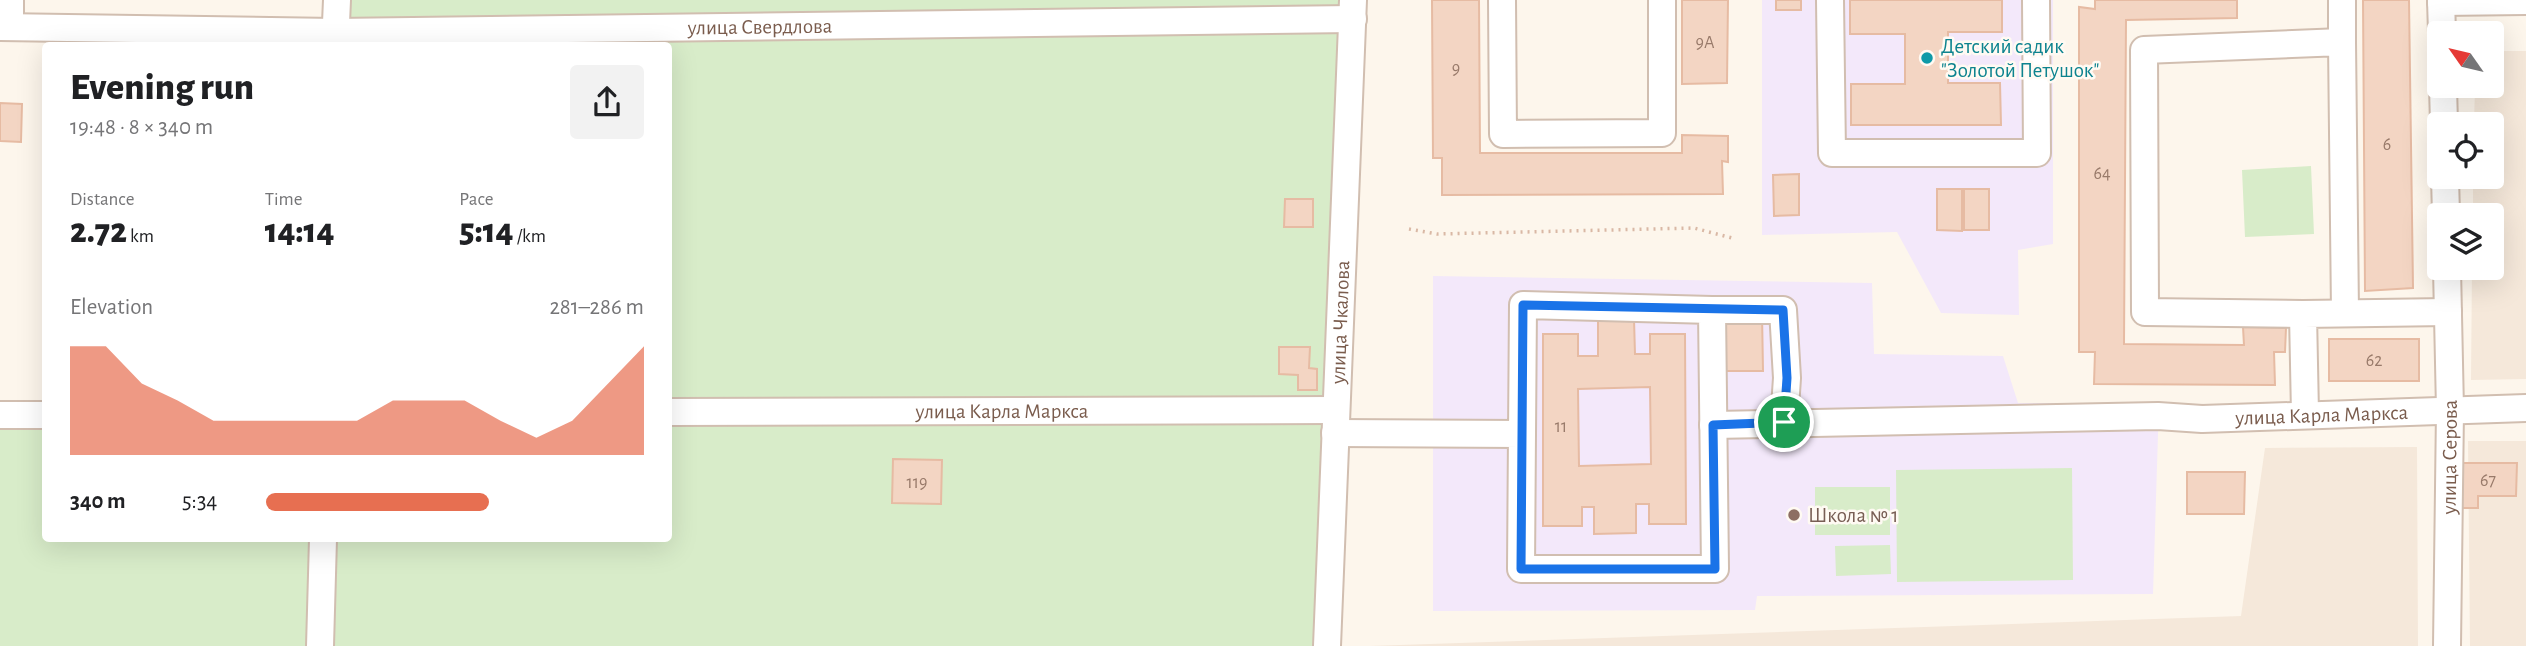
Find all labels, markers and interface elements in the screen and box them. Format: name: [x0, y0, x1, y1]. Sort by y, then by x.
street label: улица Свердлова: [687, 16, 833, 39]
north arrow: [2427, 21, 2504, 98]
map controls: [2427, 21, 2504, 280]
house number: 9А: [1695, 34, 1715, 52]
place label: Детский садик "Золотой Петушок": [1941, 36, 2099, 81]
marker: Детский садик "Золотой Петушок": [1919, 50, 1935, 66]
house number: 9: [1452, 60, 1460, 78]
button: share: [570, 65, 644, 139]
text: Evening run: [70, 69, 254, 107]
button: locate: [2427, 112, 2504, 189]
text: 19:48 · 8 × 340 m: [70, 116, 213, 139]
house number: 6: [2383, 136, 2391, 154]
house number: 64: [2093, 165, 2111, 183]
text: Distance: [70, 190, 134, 209]
text: Time: [265, 190, 303, 209]
text: Pace: [459, 190, 494, 209]
button: layers: [2427, 203, 2504, 280]
text: 2.72: [70, 214, 127, 249]
text: 14:14: [265, 214, 334, 249]
text: 5:14: [459, 214, 514, 249]
text: km: [127, 227, 154, 246]
text: /km: [514, 227, 546, 246]
street label: улица Чкалова: [1328, 260, 1354, 385]
text: Elevation: [70, 296, 153, 319]
text: 281–286 m: [549, 296, 644, 319]
house number: 62: [2366, 352, 2382, 370]
pin: [1754, 392, 1814, 452]
street label: улица Серова: [2439, 399, 2461, 515]
street label: улица Карла Маркса: [915, 401, 1089, 422]
street label: улица Карла Маркса: [2234, 402, 2409, 429]
icon: arrive: [1765, 403, 1803, 441]
house number: 11: [1555, 418, 1567, 436]
house number: 67: [2480, 472, 2496, 490]
house number: 119: [907, 474, 927, 492]
text: 340 m: [70, 490, 126, 513]
text: 5:34: [182, 490, 217, 513]
place label: Школа № 1: [1808, 505, 1899, 526]
marker: Школа № 1: [1786, 507, 1802, 523]

